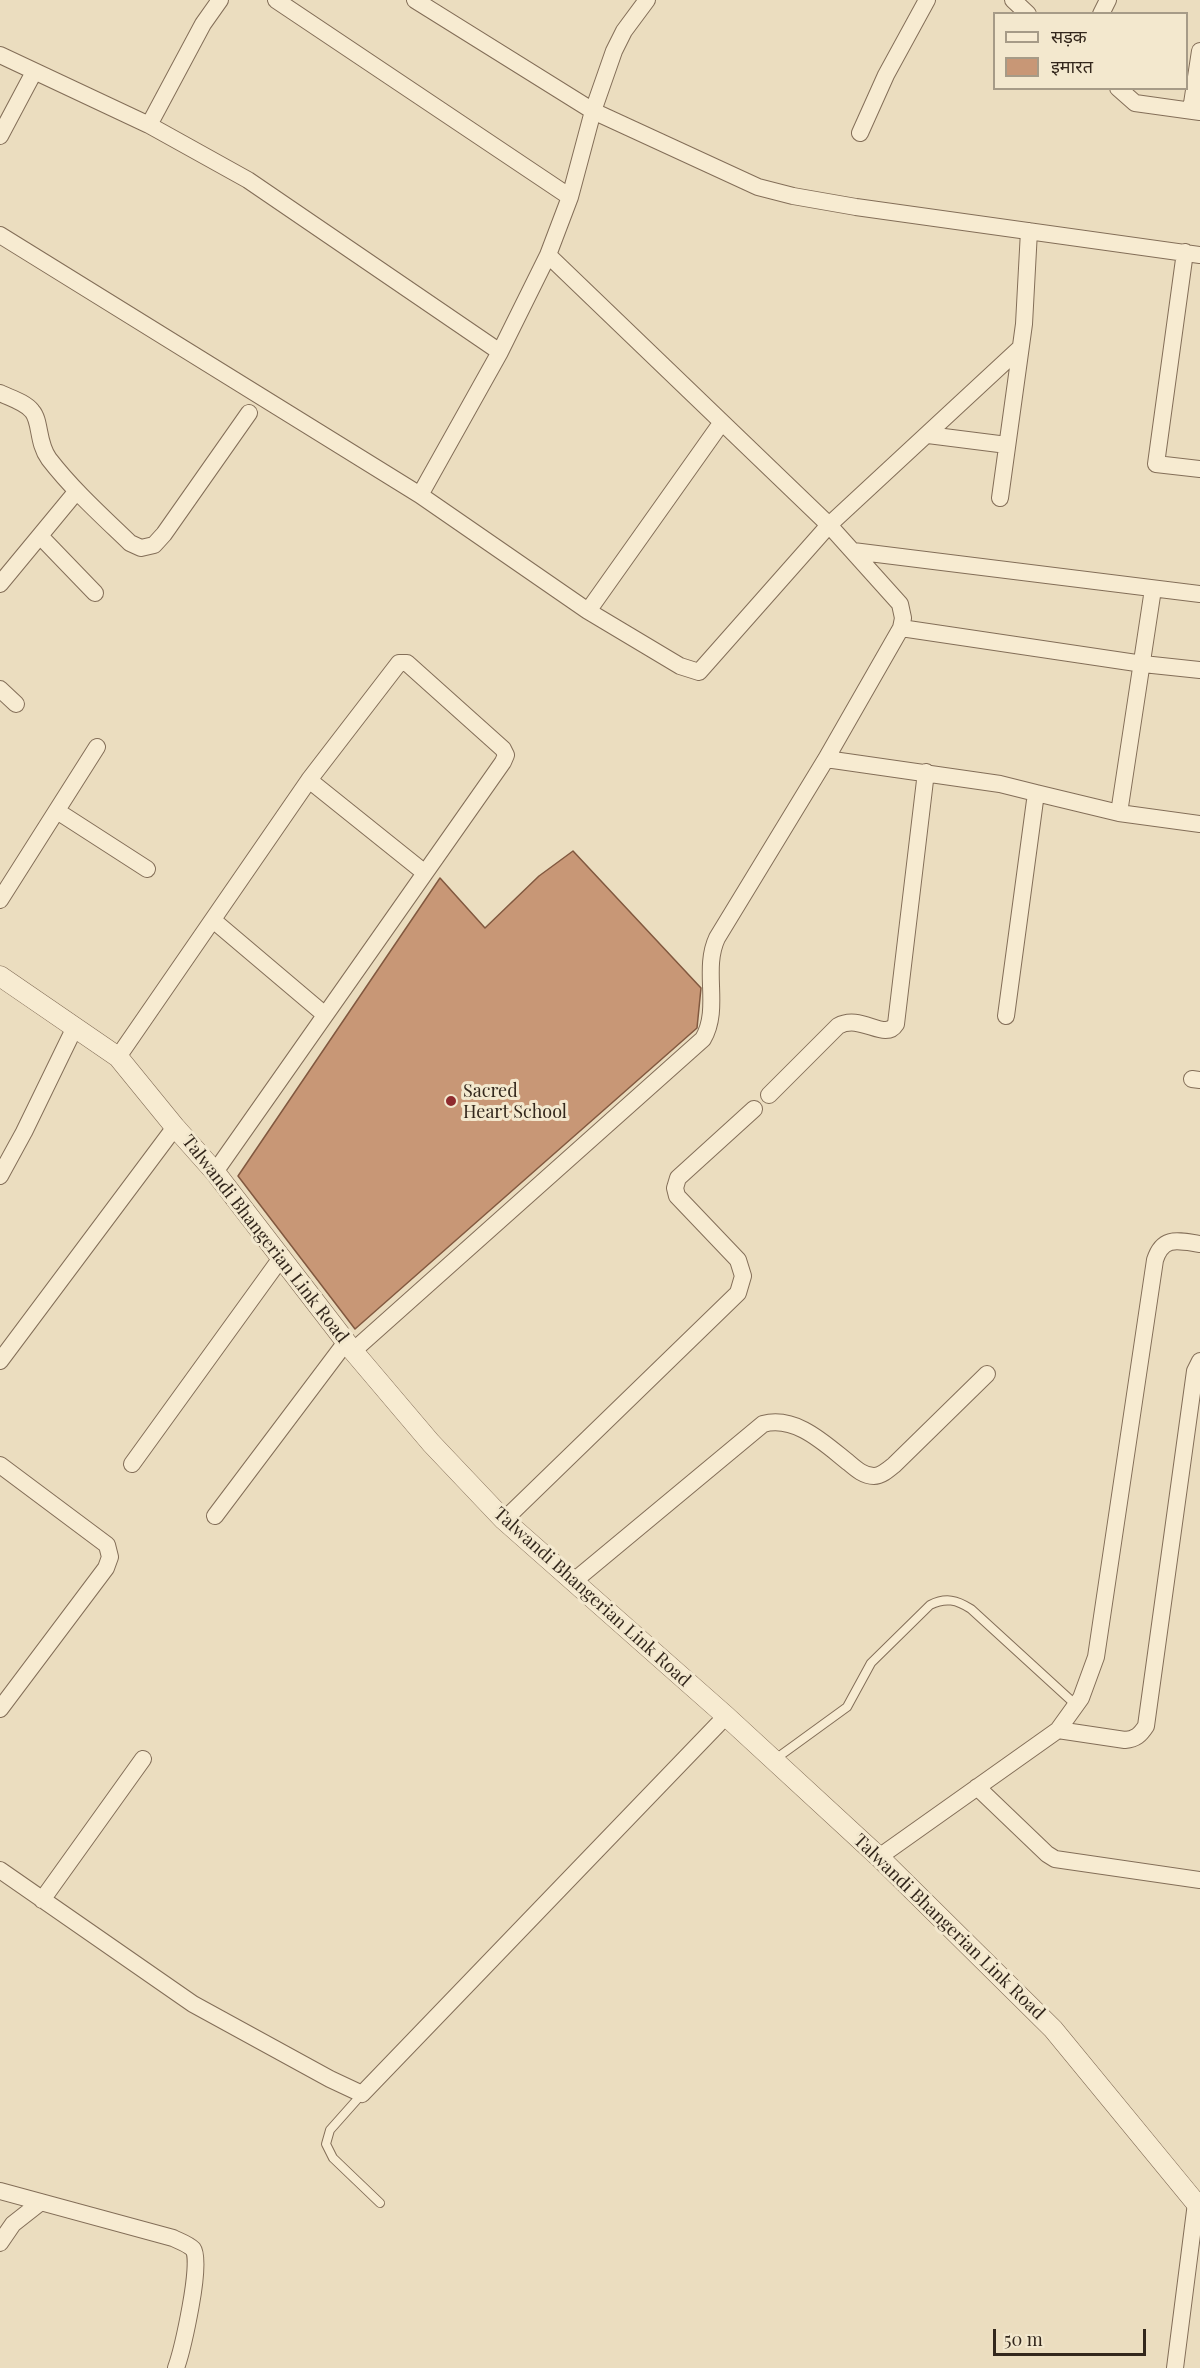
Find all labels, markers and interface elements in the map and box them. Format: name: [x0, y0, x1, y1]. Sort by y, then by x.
legend: [993, 12, 1188, 90]
text: सड़क: [1051, 24, 1087, 48]
text: इमारत: [1051, 54, 1093, 78]
place label: Sacred Heart School: [463, 1080, 567, 1122]
marker: Sacred Heart School: [444, 1094, 458, 1108]
street label: Talwandi Bhangerian Link Road: [177, 1131, 353, 1347]
street label: Talwandi Bhangerian Link Road: [489, 1503, 695, 1691]
street label: Talwandi Bhangerian Link Road: [849, 1830, 1049, 2024]
scale bar: [996, 2317, 1149, 2355]
text: 50 m: [1004, 2327, 1043, 2351]

